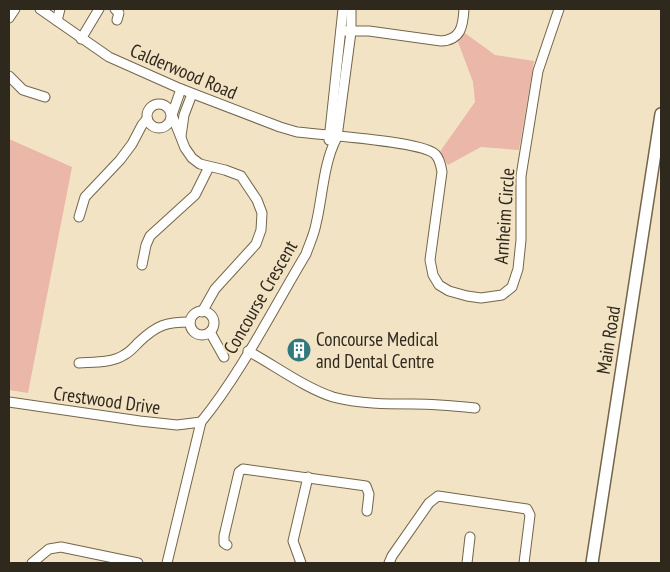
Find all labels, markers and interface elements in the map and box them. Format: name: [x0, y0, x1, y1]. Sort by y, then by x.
street label: Calderwood Road: [127, 38, 241, 104]
street label: Arnheim Circle: [489, 167, 519, 265]
street label: Concourse Crescent: [218, 235, 303, 358]
street label: Main Road: [591, 304, 625, 376]
place label: Concourse Medical and Dental Centre: [316, 327, 439, 373]
building icon: Concourse Medical and Dental Centre: [286, 337, 312, 363]
street label: Crestwood Drive: [52, 381, 162, 419]

